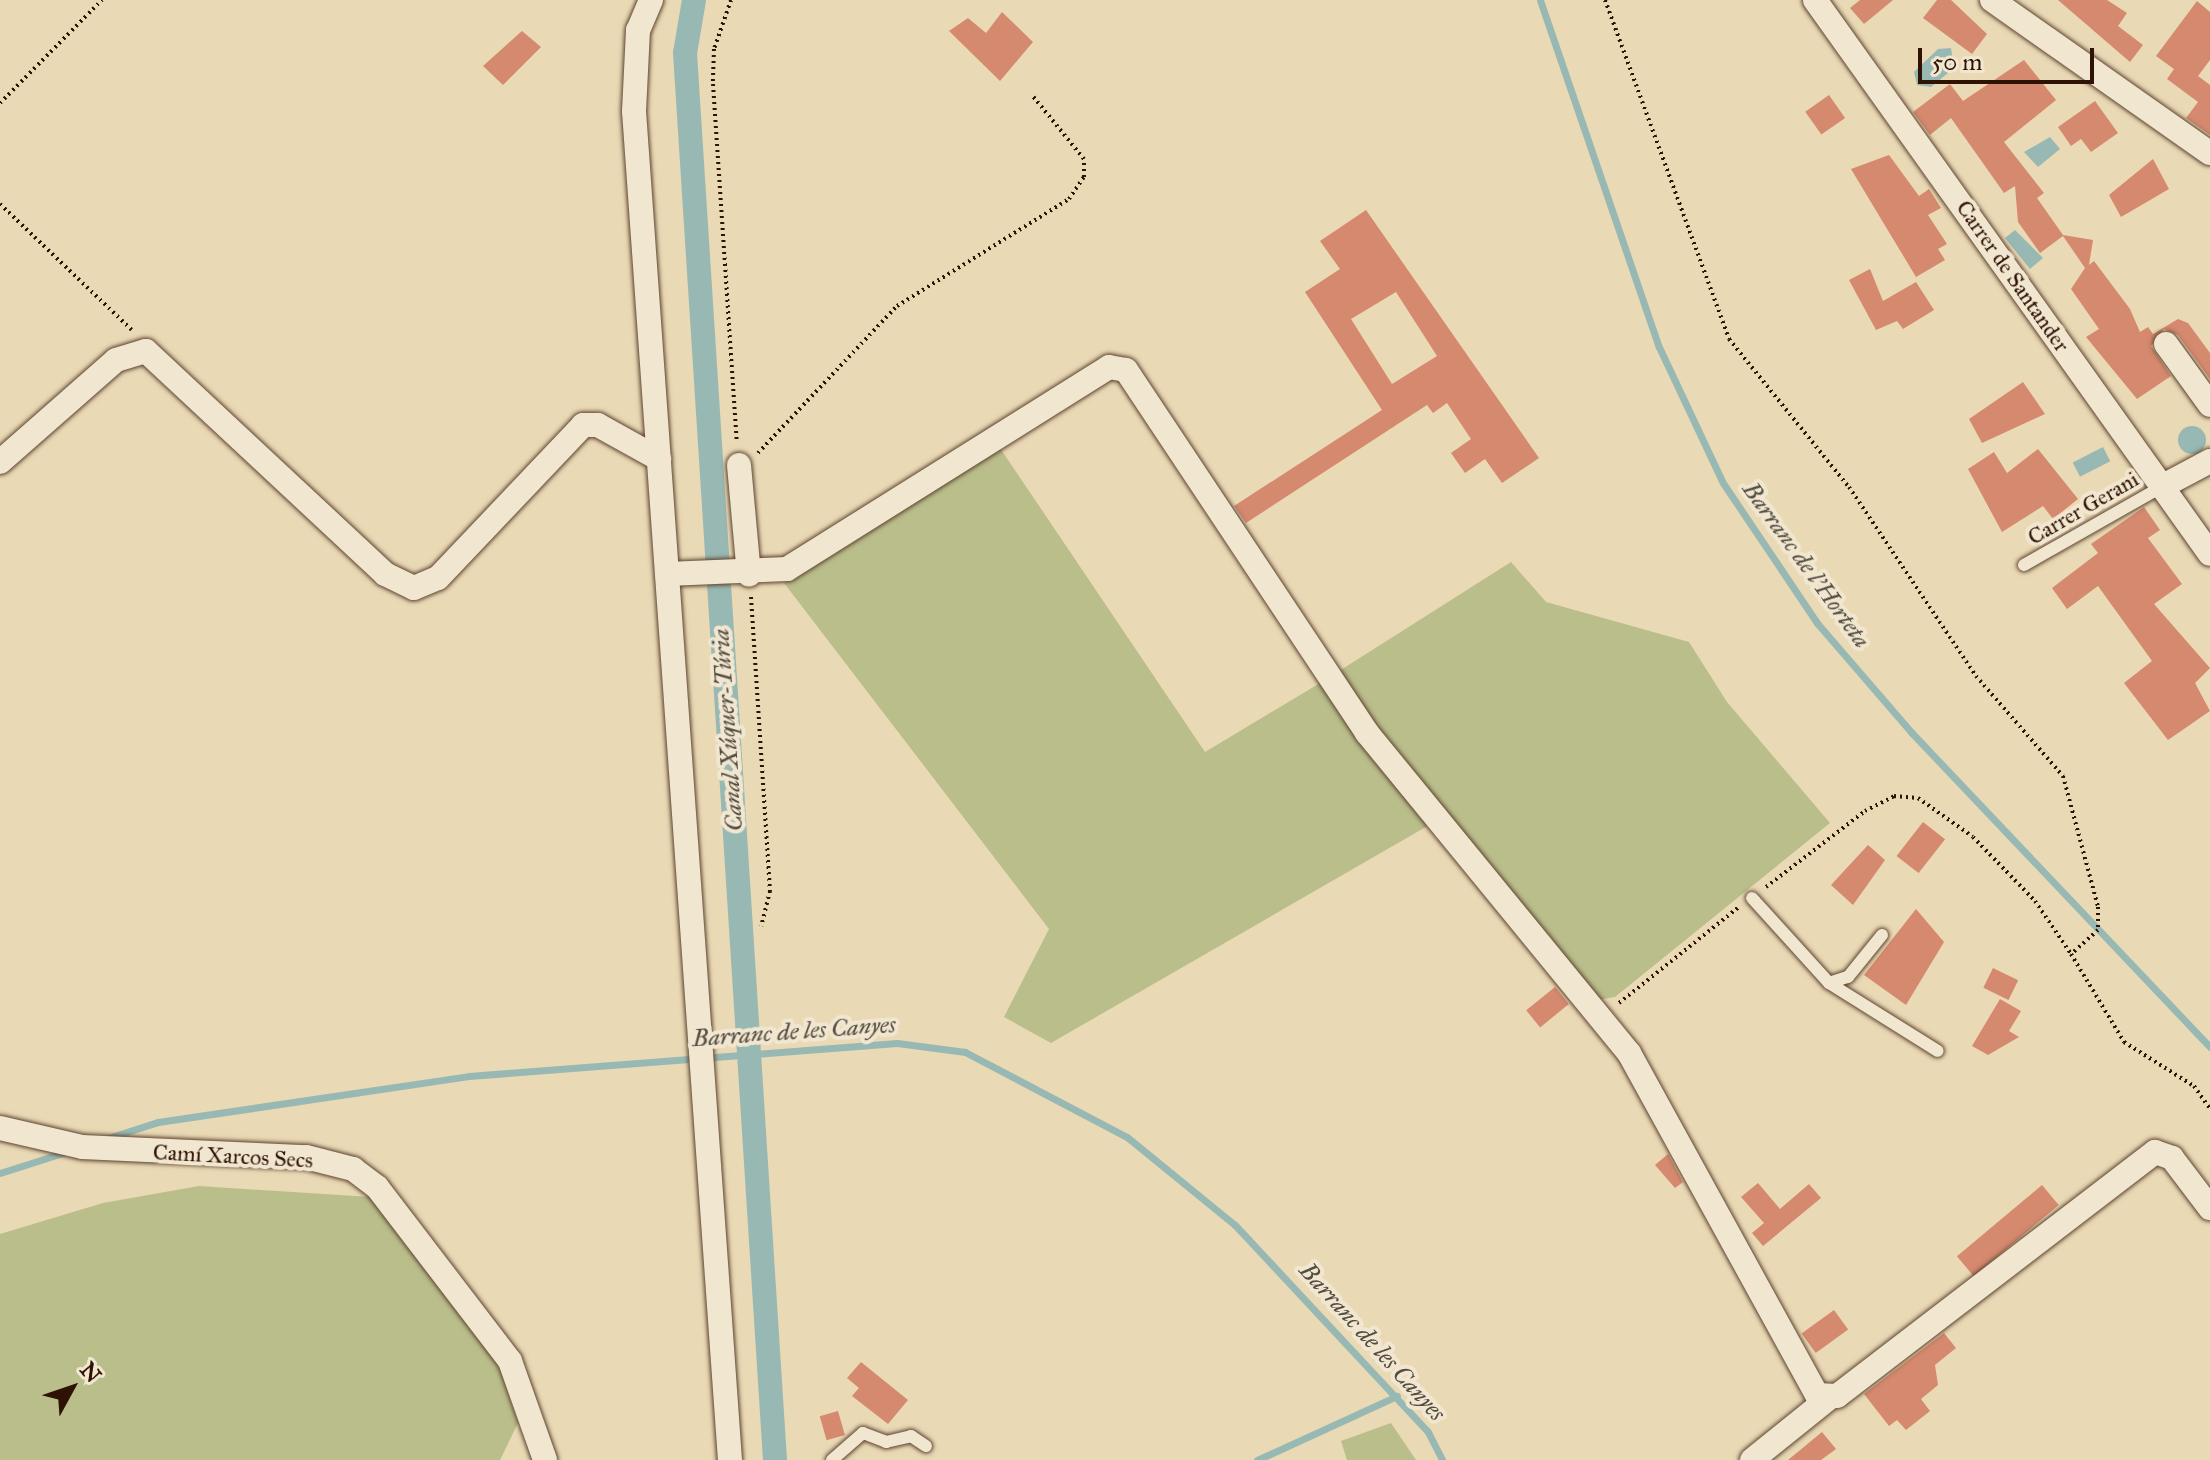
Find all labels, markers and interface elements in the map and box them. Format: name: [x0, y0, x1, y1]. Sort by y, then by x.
scale bar: [1922, 32, 2098, 82]
text: 50 m: [1932, 47, 1982, 77]
street label: Carrer de Santander: [1951, 195, 2075, 357]
street label: Carrer Gerani: [2023, 466, 2143, 550]
water label: Barranc de l'Horteta: [1736, 476, 1876, 654]
water label: Canal Xúquer-Túria: [707, 628, 749, 832]
water label: Barranc de les Canyes: [691, 1011, 897, 1053]
street label: Camí Xarcos Secs: [152, 1139, 314, 1173]
water label: Barranc de les Canyes: [1293, 1257, 1451, 1427]
north arrow: [32, 1348, 112, 1428]
text: N: [74, 1356, 107, 1388]

